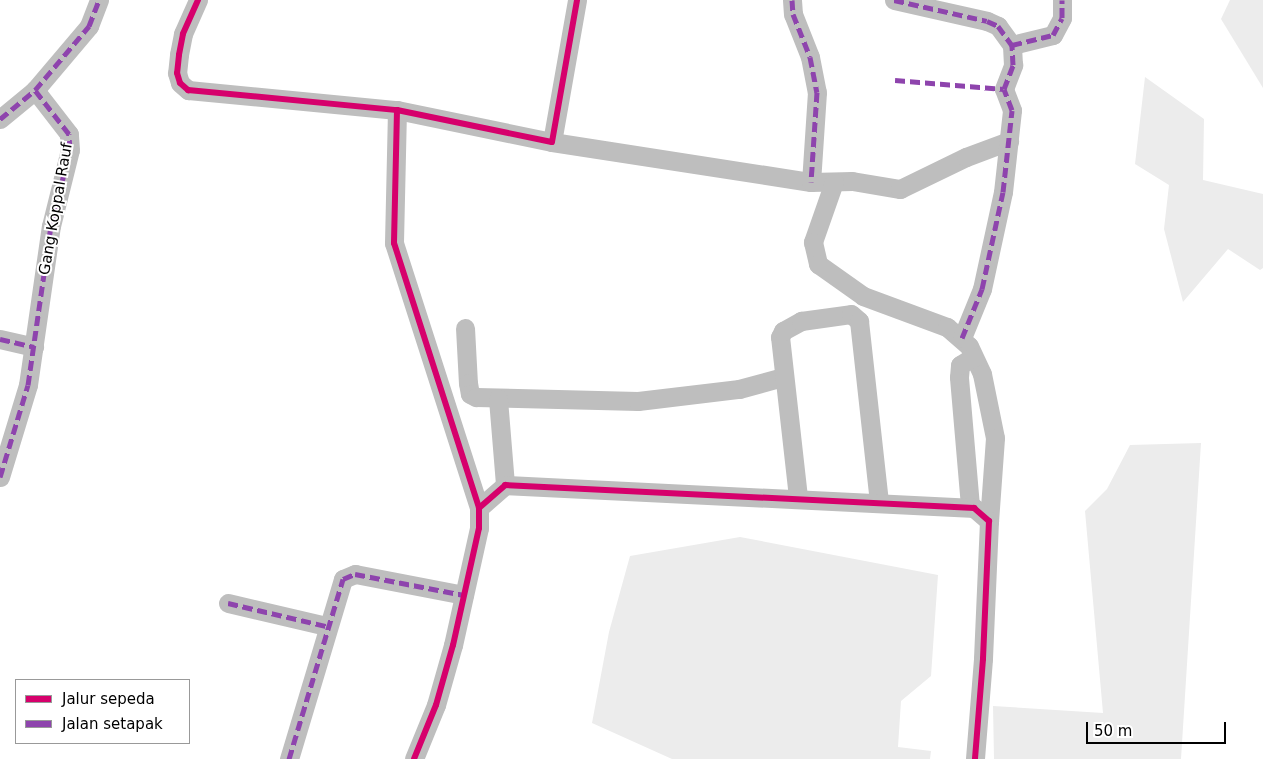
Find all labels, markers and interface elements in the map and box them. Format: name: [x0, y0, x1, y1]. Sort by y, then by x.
street label: Gang Koppal Rauf: [35, 141, 77, 277]
legend: [15, 679, 190, 744]
text: Jalur sepeda: [62, 690, 155, 708]
scale bar: [1088, 712, 1228, 744]
text: Jalan setapak: [62, 715, 163, 733]
text: 50 m: [1094, 722, 1132, 740]

